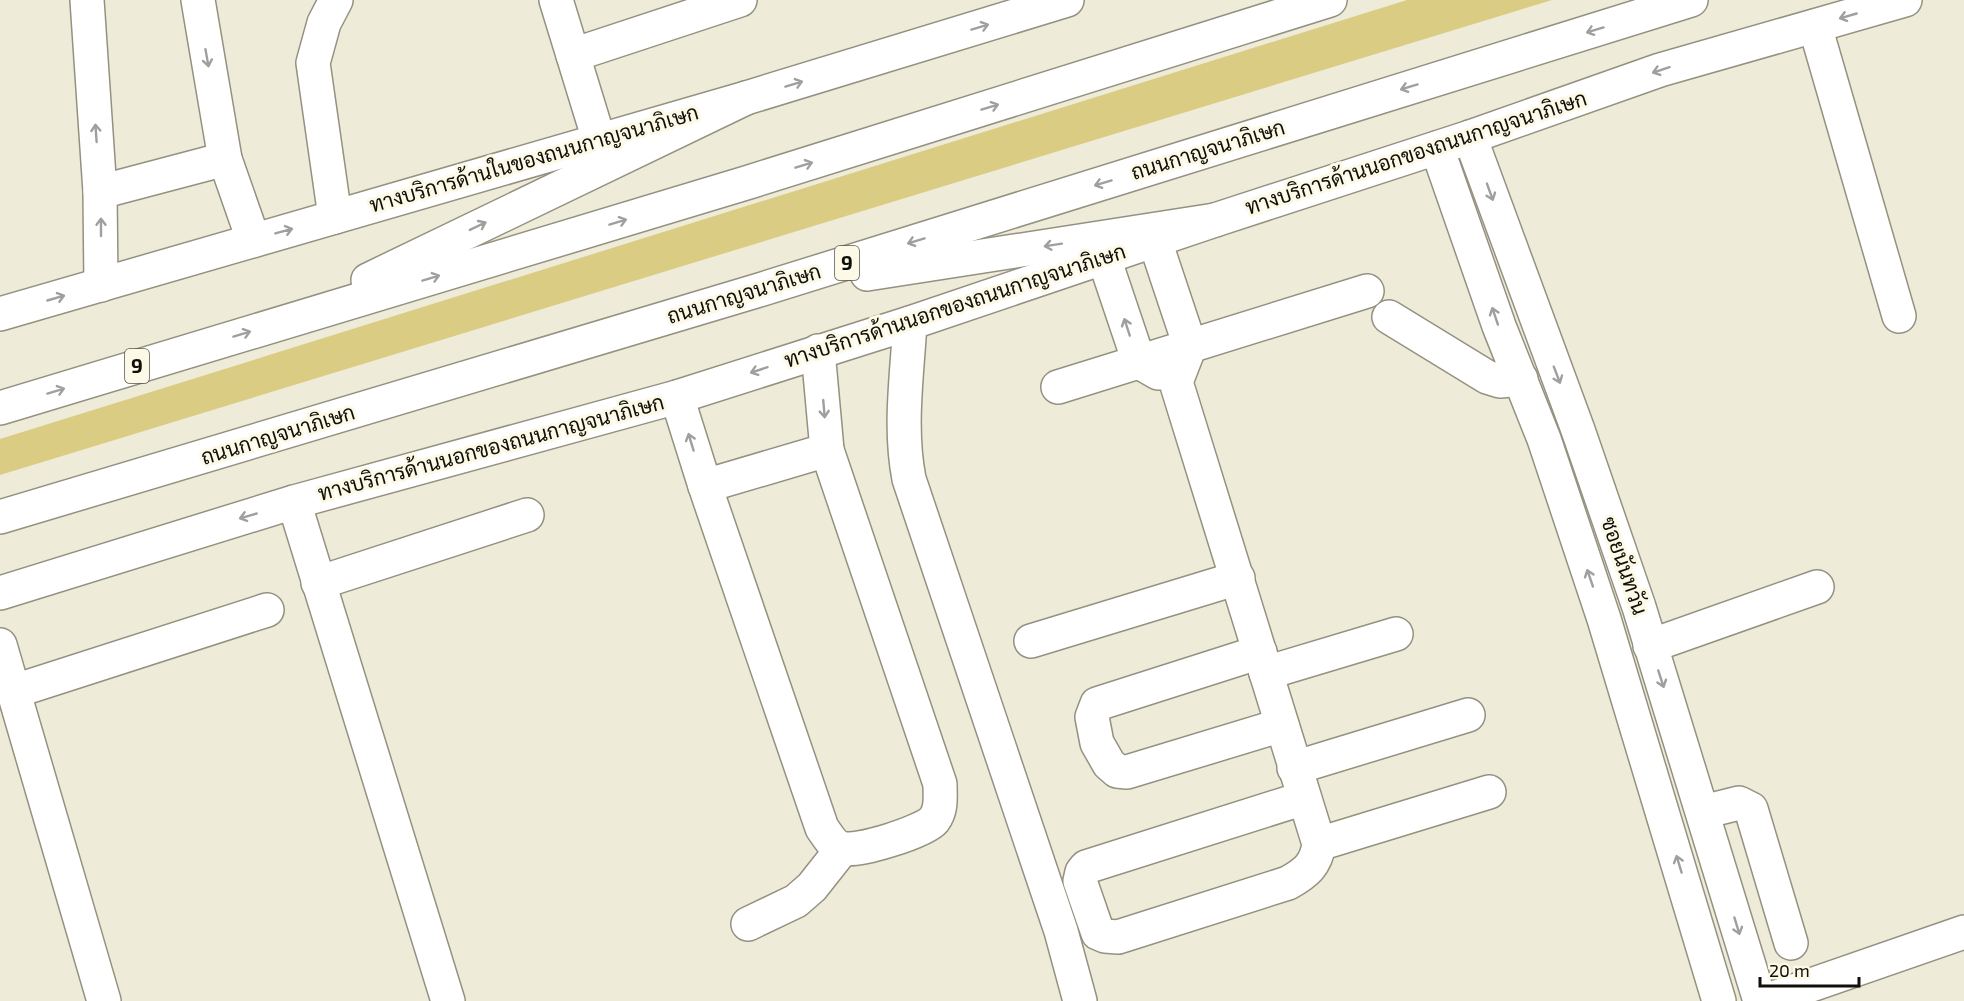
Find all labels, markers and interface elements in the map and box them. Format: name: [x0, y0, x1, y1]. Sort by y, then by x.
one-way arrow: [1839, 11, 1858, 22]
one-way arrow: [970, 20, 989, 31]
one-way arrow: [1586, 25, 1605, 36]
one-way arrow: [202, 47, 213, 67]
one-way arrow: [1652, 65, 1671, 76]
one-way arrow: [784, 77, 803, 88]
one-way arrow: [1400, 82, 1419, 93]
street label: ทางบริการด้านนอกของถนนกาญจนาภิเษก: [1242, 84, 1590, 220]
street label: ทางบริการด้านในของถนนกาญจนาภิเษก: [366, 99, 701, 218]
one-way arrow: [980, 101, 999, 112]
street label: ถนนกาญจนาภิเษก: [1128, 113, 1288, 185]
one-way arrow: [90, 124, 101, 144]
one-way arrow: [794, 159, 813, 170]
one-way arrow: [1094, 178, 1113, 189]
one-way arrow: [1485, 182, 1496, 201]
one-way arrow: [608, 216, 627, 227]
one-way arrow: [95, 217, 107, 237]
one-way arrow: [469, 220, 487, 232]
one-way arrow: [274, 225, 293, 236]
one-way arrow: [907, 236, 926, 247]
street label: ทางบริการด้านนอกของถนนกาญจนาภิเษก: [781, 237, 1129, 373]
one-way arrow: [1044, 240, 1064, 251]
road number: 9: [835, 246, 859, 280]
street label: ถนนกาญจนาภิเษก: [664, 257, 824, 329]
one-way arrow: [421, 272, 440, 283]
one-way arrow: [46, 292, 65, 303]
one-way arrow: [1489, 307, 1500, 326]
one-way arrow: [1121, 318, 1132, 337]
one-way arrow: [232, 328, 251, 339]
road number: 9: [125, 349, 149, 383]
one-way arrow: [750, 366, 769, 377]
one-way arrow: [1552, 366, 1563, 384]
one-way arrow: [46, 385, 65, 396]
street label: ทางบริการด้านนอกของถนนกาญจนาภิเษก: [315, 388, 667, 506]
street label: ถนนกาญจนาภิเษก: [198, 398, 358, 470]
one-way arrow: [819, 399, 830, 419]
one-way arrow: [685, 433, 696, 452]
one-way arrow: [239, 511, 258, 522]
street label: ซอยนันทวัน: [1597, 513, 1654, 618]
one-way arrow: [1584, 569, 1595, 588]
one-way arrow: [1656, 669, 1667, 688]
one-way arrow: [1673, 855, 1684, 874]
one-way arrow: [1732, 916, 1743, 935]
scale bar: [1760, 950, 1859, 988]
text: 20 m: [1769, 959, 1810, 981]

